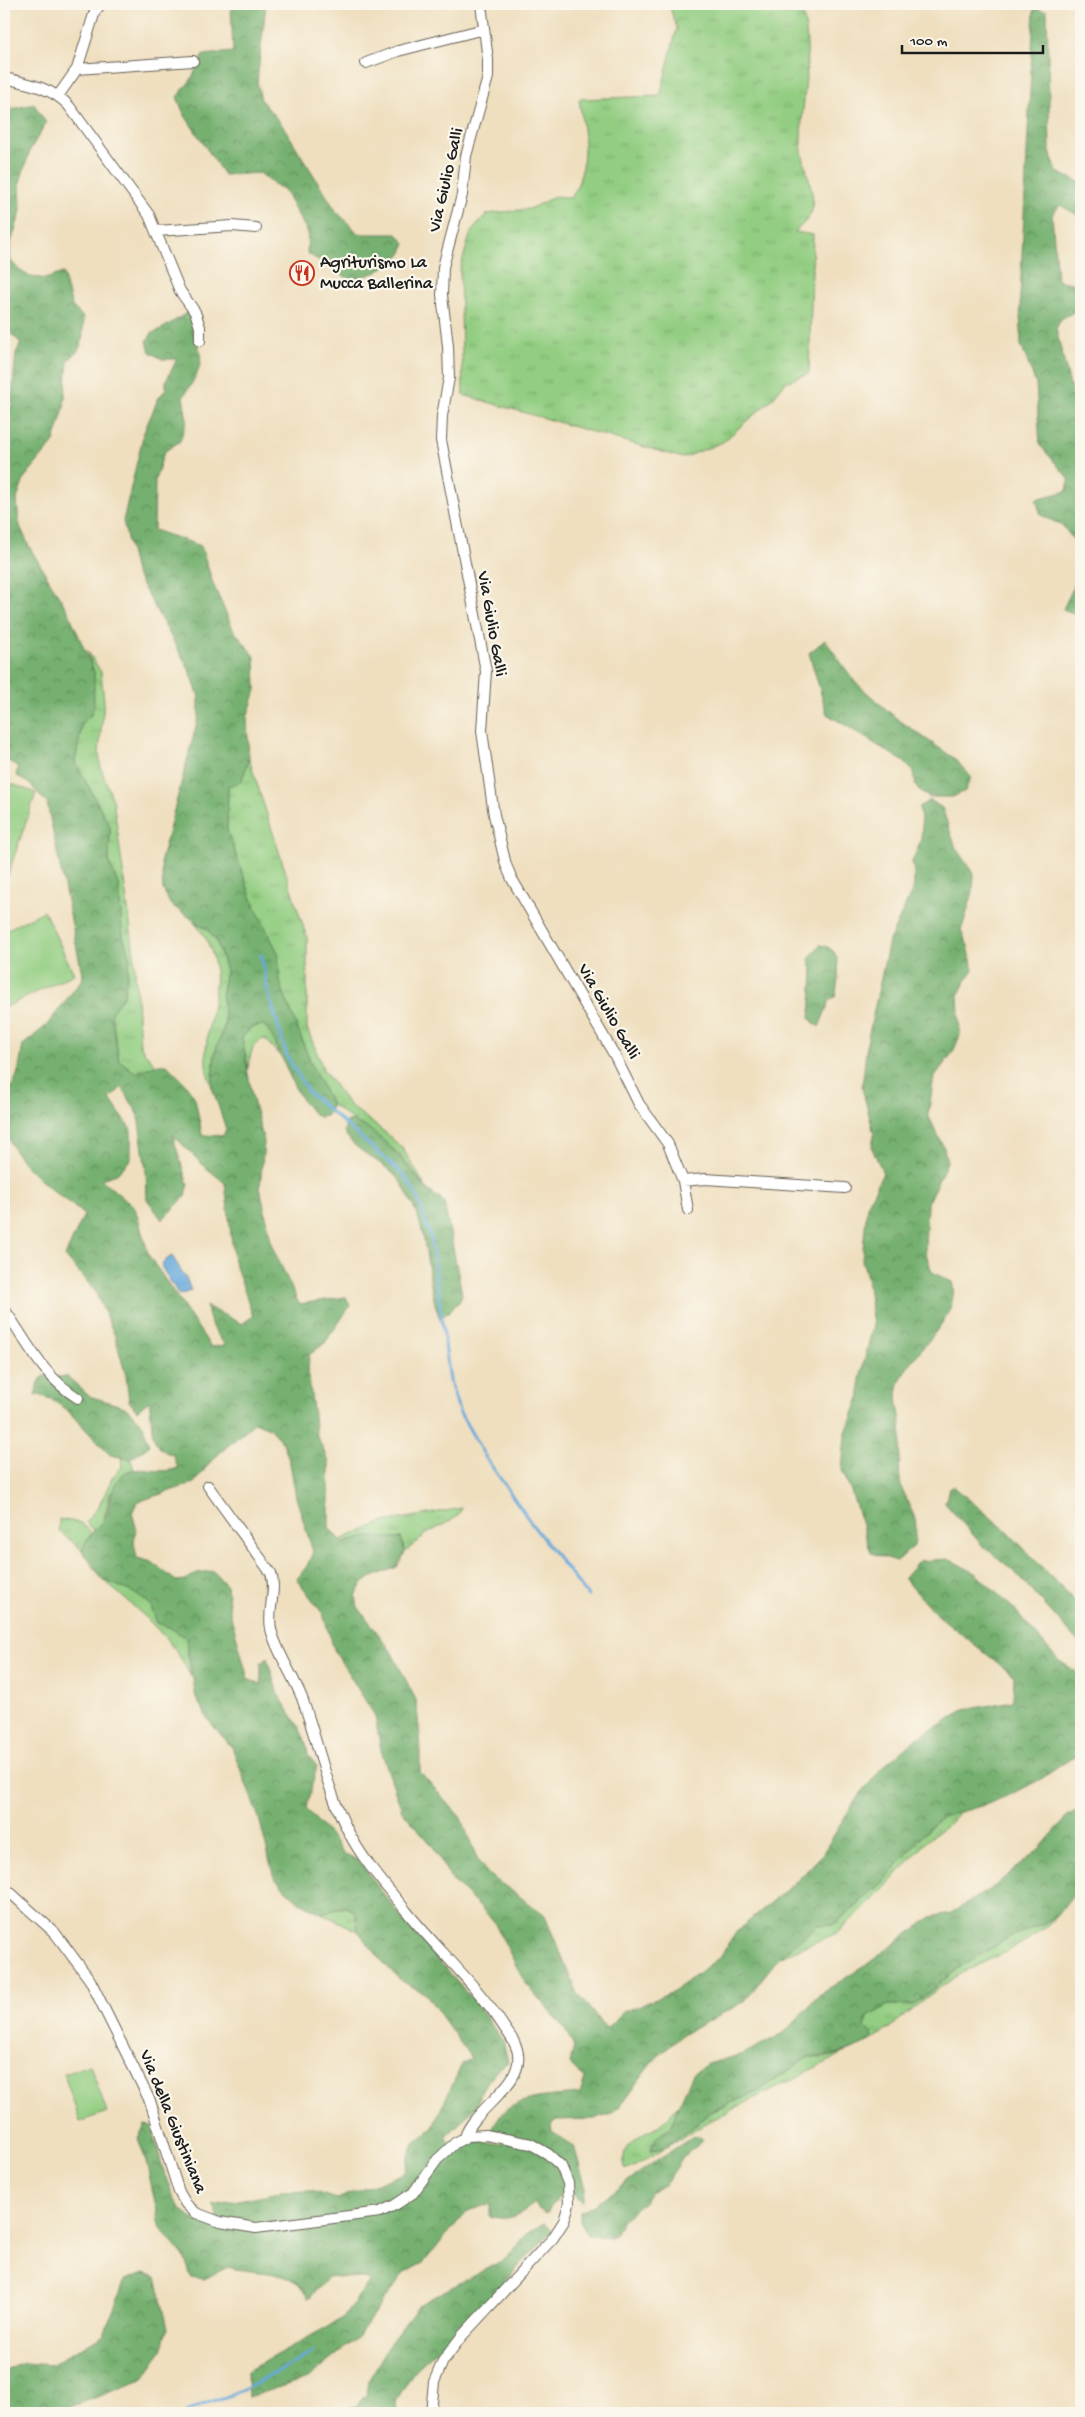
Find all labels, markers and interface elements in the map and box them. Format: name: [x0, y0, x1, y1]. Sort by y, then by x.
scale bar: [902, 22, 1044, 54]
text: 100 m: [909, 33, 948, 51]
street label: Via Giulio Galli: [425, 126, 469, 235]
place label: Agriturismo La Mucca Ballerina: [320, 253, 434, 295]
restaurant icon: Agriturismo La Mucca Ballerina: [289, 260, 315, 286]
street label: Via Giulio Galli: [471, 569, 511, 678]
street label: Via Giulio Galli: [572, 960, 644, 1063]
street label: Via della Giustiniana: [133, 2046, 211, 2198]

